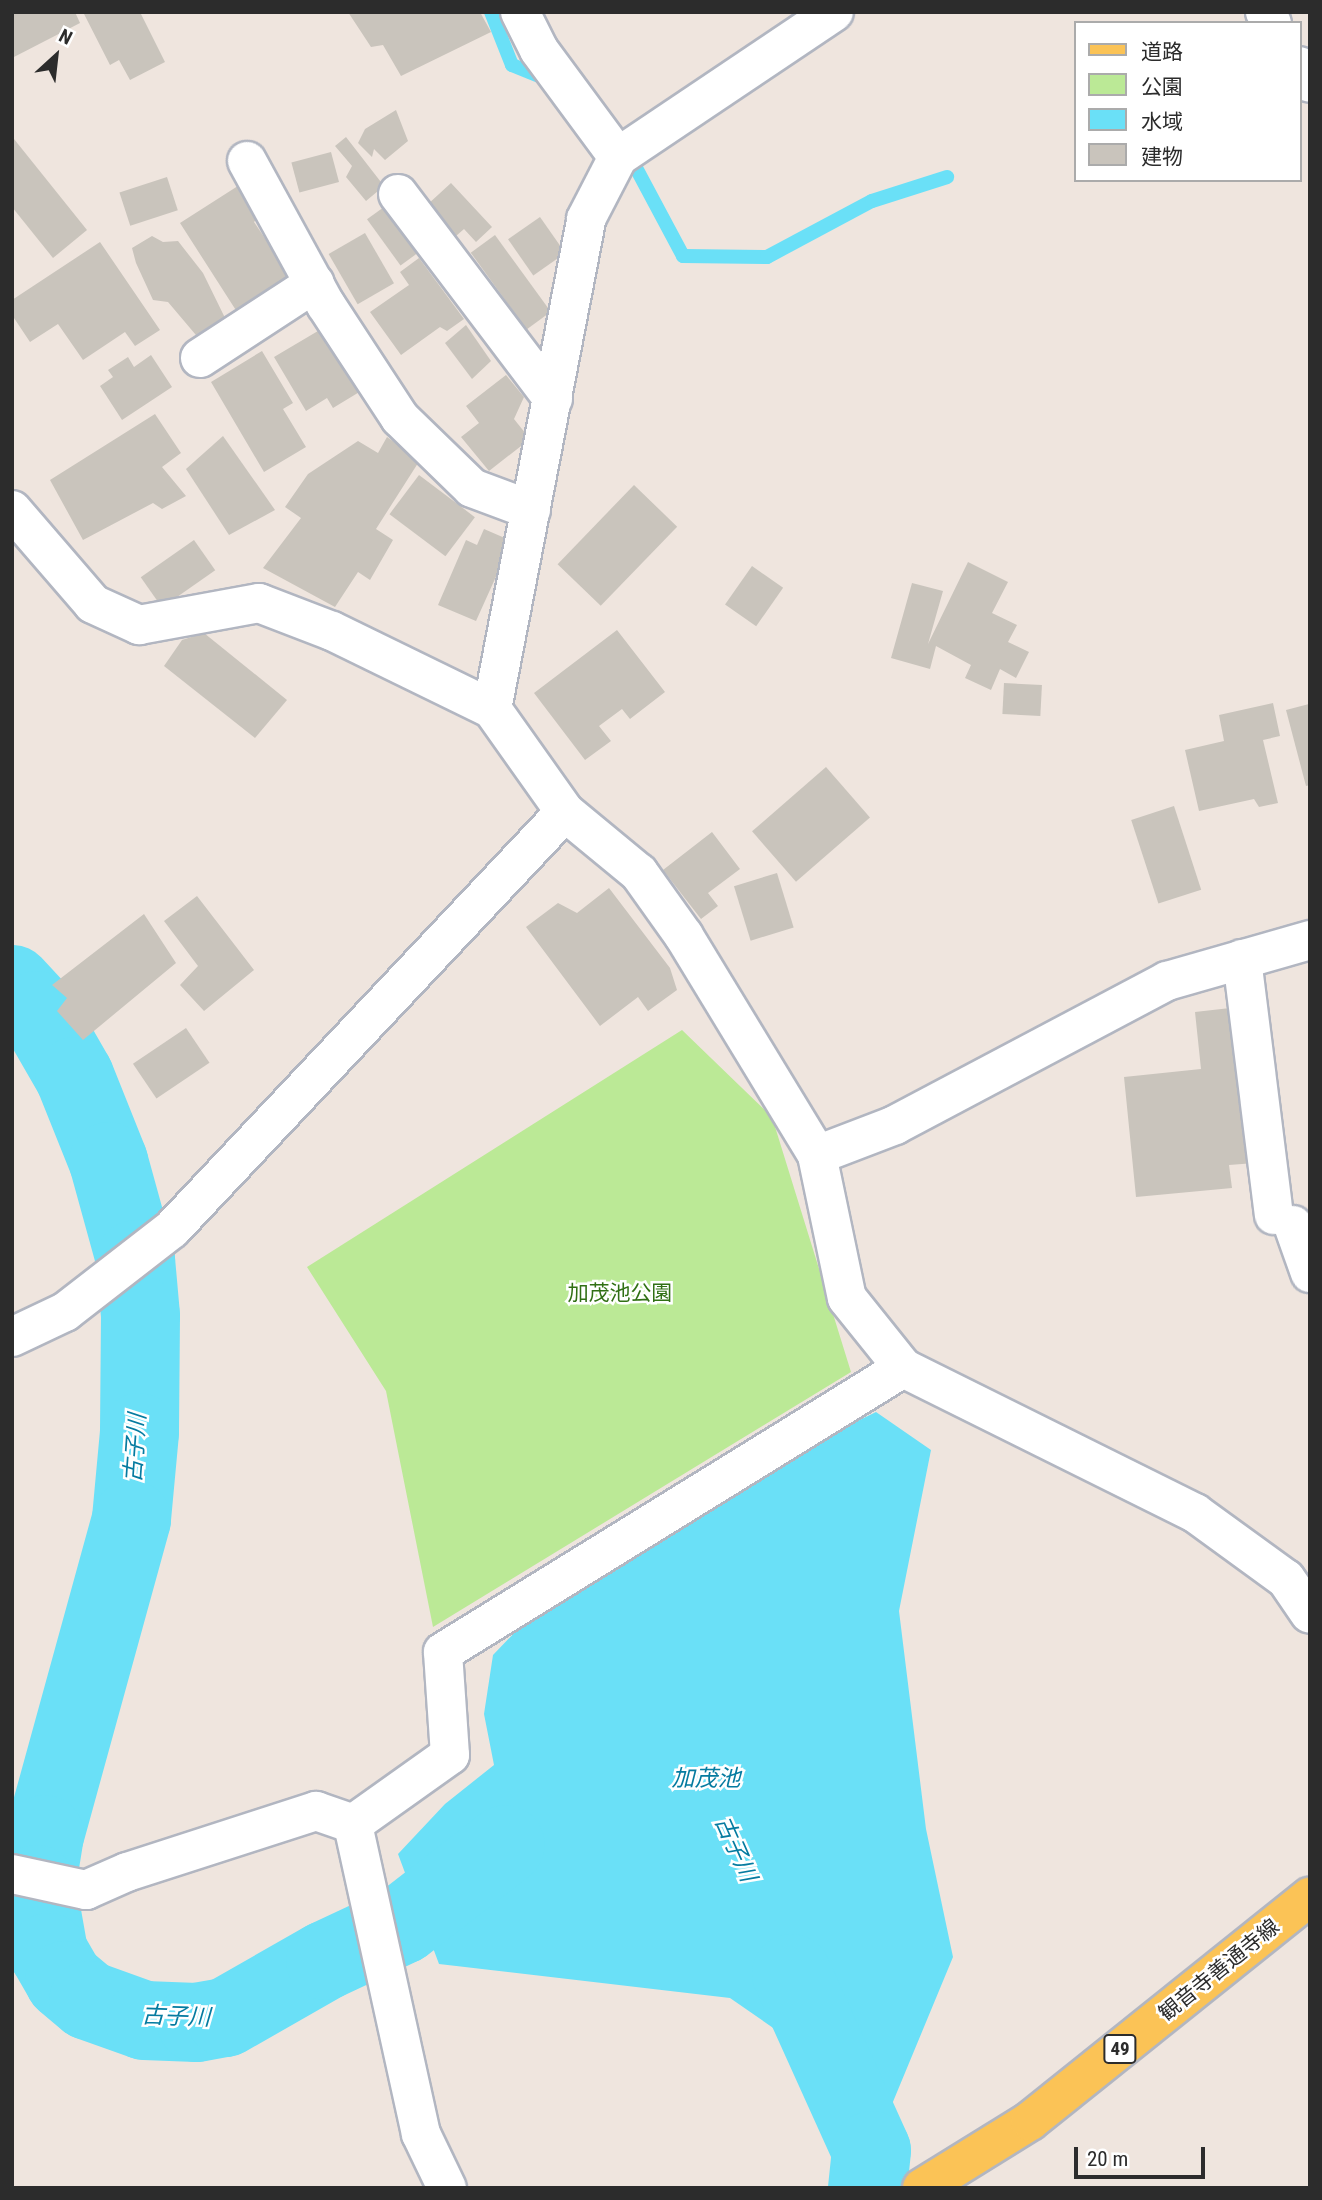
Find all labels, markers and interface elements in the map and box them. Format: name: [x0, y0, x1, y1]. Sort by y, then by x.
north arrow: [21, 21, 91, 91]
legend: [1074, 21, 1301, 182]
text: N: [55, 24, 76, 50]
text: 道路: [1141, 40, 1183, 64]
text: 公園: [1141, 75, 1183, 99]
text: 水域: [1141, 110, 1183, 134]
text: 建物: [1141, 145, 1183, 169]
park label: 加茂池公園: [568, 1280, 672, 1306]
water label: 古子川: [120, 1413, 152, 1483]
water label: 加茂池: [672, 1765, 740, 1793]
water label: 古子川: [708, 1812, 762, 1886]
street label: 観音寺善通寺線: [1154, 1914, 1284, 2026]
water label: 古子川: [141, 2002, 211, 2032]
road number: 49: [1102, 2034, 1138, 2064]
scale bar: [1077, 2134, 1208, 2178]
text: 20 m: [1087, 2147, 1128, 2171]

